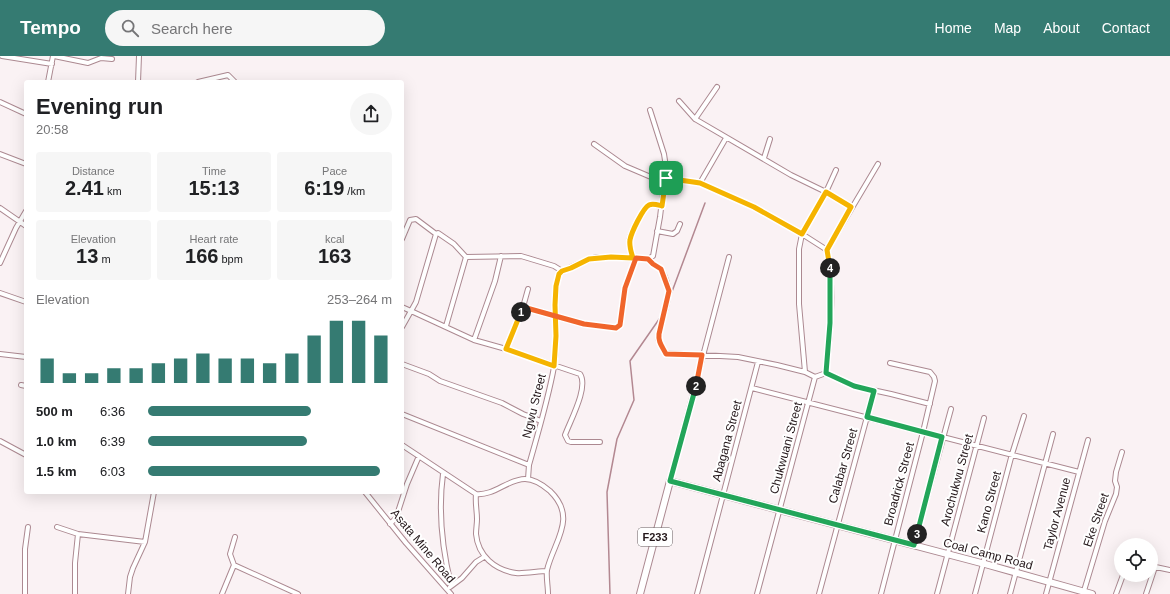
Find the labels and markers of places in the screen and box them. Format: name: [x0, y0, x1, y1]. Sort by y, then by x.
pin: [649, 161, 683, 195]
pin: 4: [820, 258, 840, 278]
pin: 1: [511, 302, 531, 322]
pin: 2: [686, 376, 706, 396]
pin: 3: [907, 524, 927, 544]

